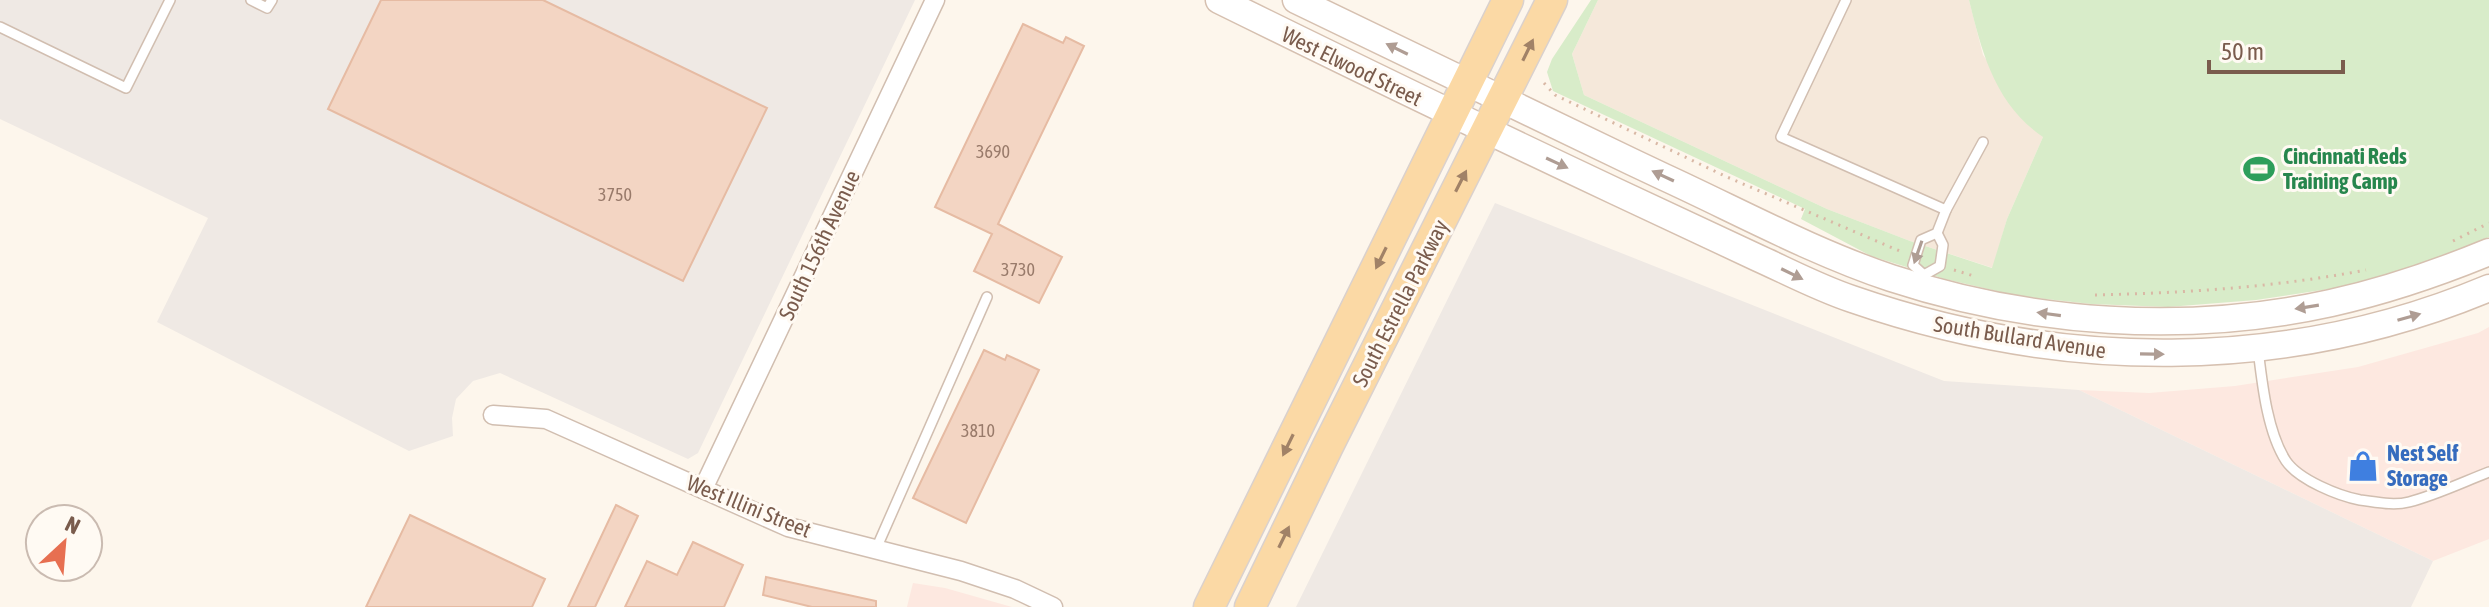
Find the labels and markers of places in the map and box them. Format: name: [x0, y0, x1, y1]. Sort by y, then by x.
place label: Cincinnati Reds Training Camp: [2283, 143, 2407, 194]
sports icon: Cincinnati Reds Training Camp: [2242, 152, 2276, 186]
place label: Nest Self Storage: [2387, 440, 2459, 491]
shop icon: Nest Self Storage: [2346, 449, 2380, 483]

